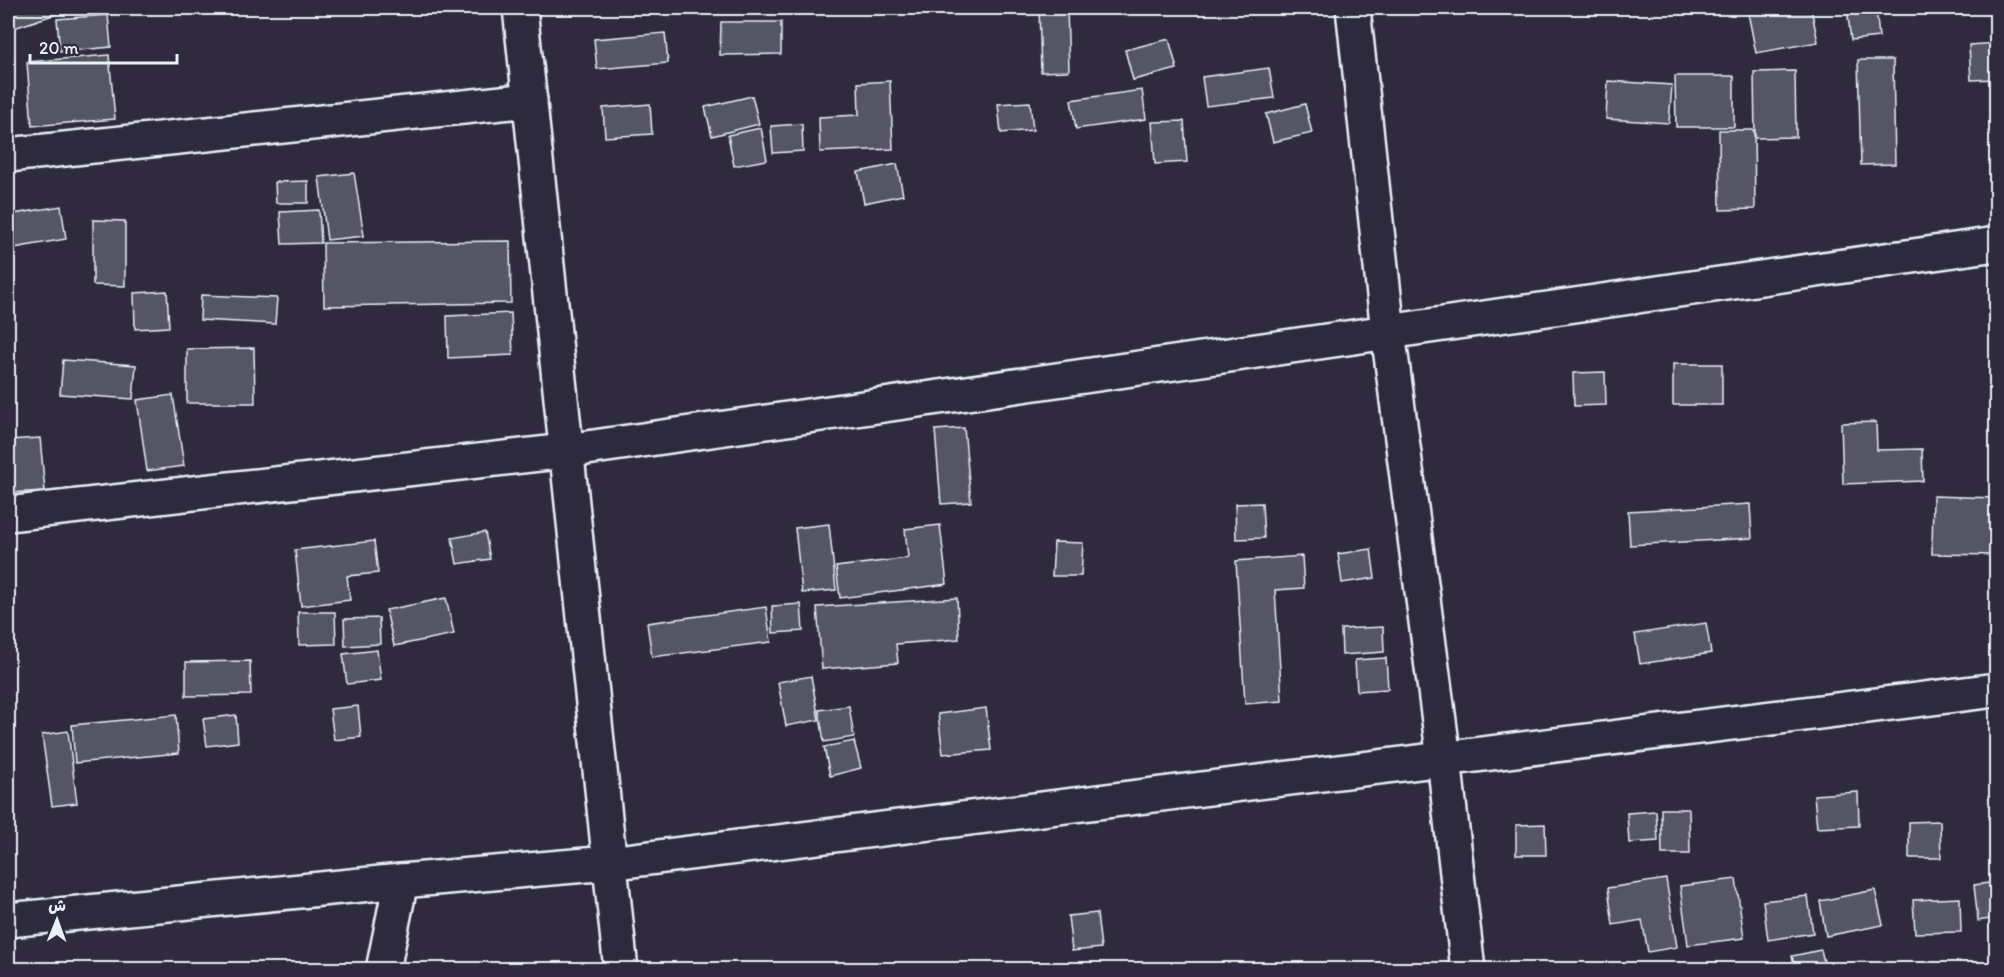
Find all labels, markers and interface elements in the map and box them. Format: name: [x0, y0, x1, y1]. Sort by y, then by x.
scale bar: [30, 27, 177, 65]
text: 20 m: [39, 37, 79, 59]
north arrow: [27, 890, 87, 950]
text: ش: [48, 896, 66, 915]

